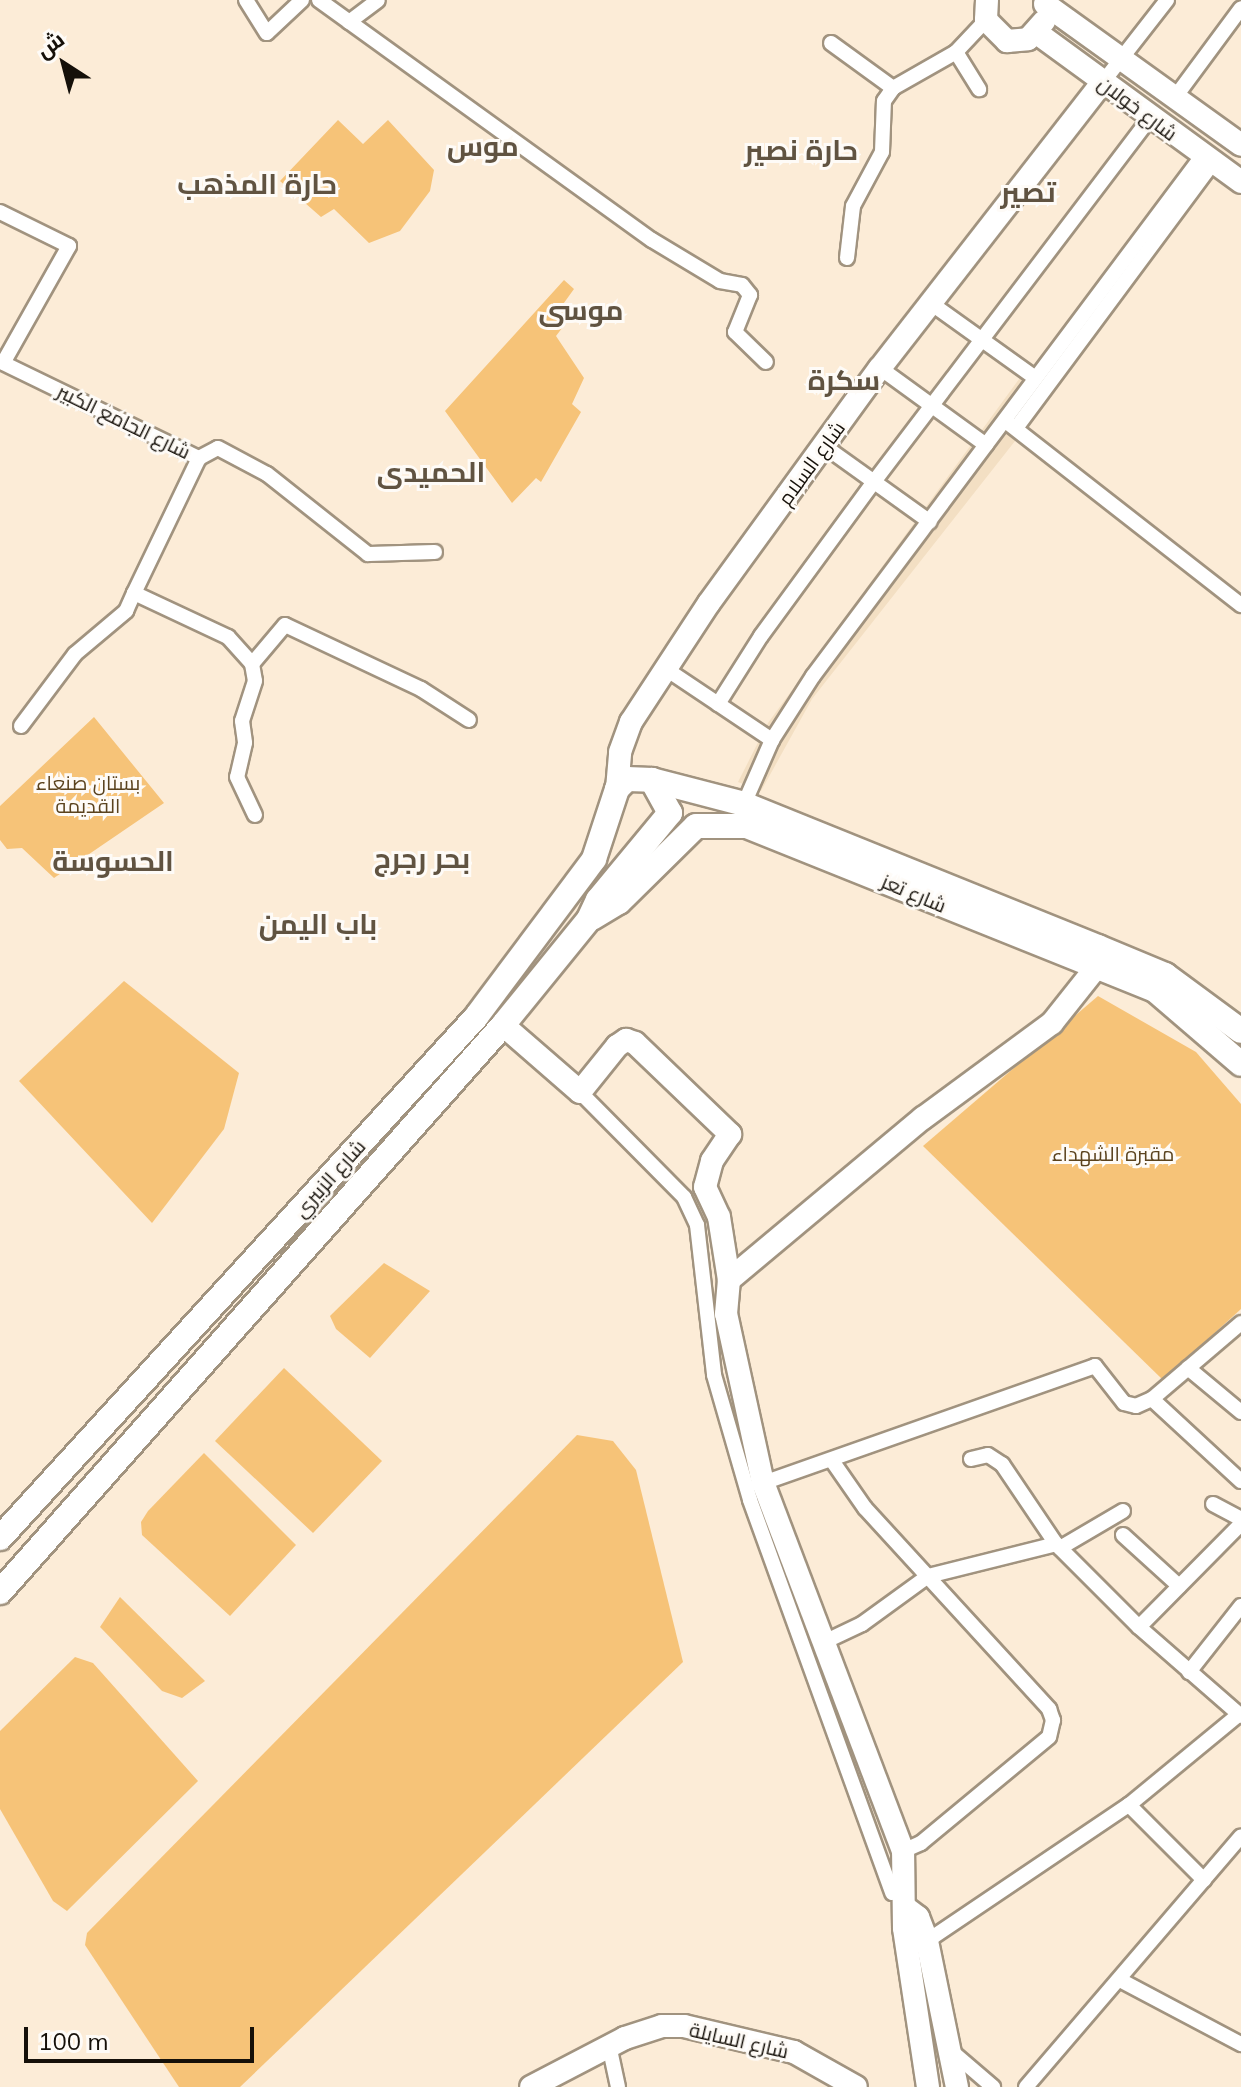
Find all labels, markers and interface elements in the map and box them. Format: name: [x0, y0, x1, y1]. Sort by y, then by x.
north arrow: [24, 24, 104, 104]
text: ش: [30, 25, 70, 64]
street label: شارع خولان: [1094, 70, 1182, 146]
district label: موس: [447, 129, 519, 163]
district label: حارة نصير: [744, 133, 858, 167]
district label: حارة المذهب: [177, 167, 337, 201]
district label: تصير: [1000, 175, 1056, 209]
district label: موسى: [538, 293, 624, 327]
district label: سكرة: [808, 363, 880, 397]
street label: شارع الجامع الكبير: [53, 378, 195, 464]
street label: شارع السلام: [772, 416, 850, 510]
district label: الحميدى: [377, 455, 485, 489]
park label: بستان صنعاء القديمة: [36, 770, 140, 817]
district label: بحر رجرج: [374, 841, 470, 875]
district label: الحسوسة: [52, 844, 174, 878]
street label: شارع تعز: [878, 869, 950, 917]
district label: باب اليمن: [259, 907, 377, 941]
street label: شارع الزبيري: [288, 1134, 370, 1222]
park label: مقبرة الشهداء: [1052, 1141, 1174, 1165]
scale bar: [28, 2011, 258, 2061]
street label: شارع السايلة: [687, 2017, 791, 2063]
text: 100 m: [38, 2026, 109, 2056]

